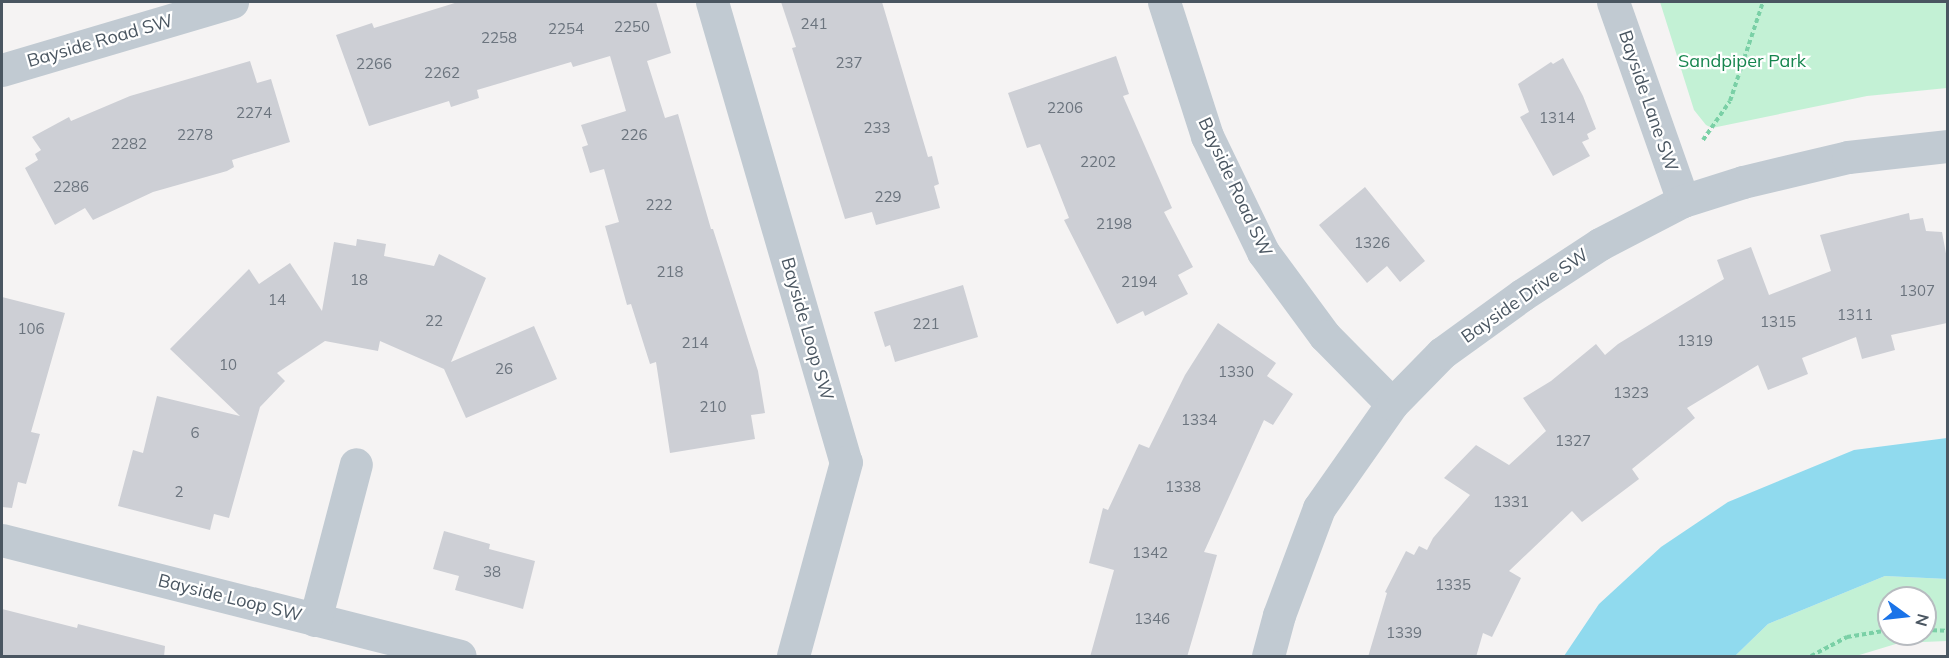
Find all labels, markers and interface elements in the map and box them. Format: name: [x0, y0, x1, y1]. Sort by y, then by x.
street label: Bayside Road SW: [25, 10, 175, 72]
house number: 241: [801, 15, 827, 33]
house number: 2250: [614, 18, 650, 36]
house number: 2254: [548, 20, 584, 38]
street label: Bayside Lane SW: [1614, 28, 1682, 174]
house number: 2258: [481, 29, 517, 47]
park label: Sandpiper Park: [1678, 50, 1806, 72]
house number: 237: [836, 54, 862, 72]
house number: 2266: [356, 55, 392, 73]
house number: 2262: [424, 64, 460, 82]
house number: 2206: [1047, 99, 1083, 117]
house number: 2274: [236, 104, 272, 122]
house number: 1314: [1539, 109, 1575, 127]
street label: Bayside Road SW: [1193, 114, 1277, 260]
house number: 233: [864, 119, 890, 137]
house number: 2278: [177, 126, 213, 144]
house number: 226: [621, 126, 647, 144]
house number: 2282: [111, 135, 147, 153]
house number: 2202: [1080, 153, 1116, 171]
house number: 2286: [53, 178, 89, 196]
house number: 229: [875, 188, 901, 206]
house number: 222: [646, 196, 672, 214]
house number: 2198: [1096, 215, 1132, 233]
house number: 1326: [1354, 234, 1390, 252]
street label: Bayside Drive SW: [1457, 244, 1593, 348]
street label: Bayside Loop SW: [776, 255, 838, 403]
house number: 218: [657, 263, 683, 281]
house number: 18: [350, 271, 368, 289]
house number: 2194: [1121, 273, 1157, 291]
house number: 1307: [1899, 282, 1935, 300]
house number: 14: [268, 291, 286, 309]
house number: 1311: [1837, 306, 1873, 324]
house number: 22: [425, 312, 443, 330]
house number: 1315: [1760, 313, 1796, 331]
house number: 221: [913, 315, 939, 333]
house number: 106: [18, 320, 44, 338]
house number: 1319: [1677, 332, 1713, 350]
house number: 214: [682, 334, 708, 352]
house number: 10: [219, 356, 237, 374]
house number: 26: [495, 360, 513, 378]
house number: 1330: [1218, 363, 1254, 381]
house number: 1323: [1613, 384, 1649, 402]
house number: 210: [700, 398, 726, 416]
house number: 1334: [1181, 411, 1217, 429]
house number: 6: [191, 424, 199, 442]
house number: 1327: [1555, 432, 1591, 450]
house number: 1338: [1165, 478, 1201, 496]
house number: 2: [175, 483, 183, 501]
house number: 1331: [1493, 493, 1529, 511]
house number: 1342: [1132, 544, 1168, 562]
house number: 38: [483, 563, 501, 581]
street label: Bayside Loop SW: [156, 570, 304, 626]
house number: 1335: [1435, 576, 1471, 594]
north arrow: [1877, 586, 1937, 646]
house number: 1346: [1134, 610, 1170, 628]
text: N: [1911, 612, 1934, 629]
house number: 1339: [1386, 624, 1422, 642]

